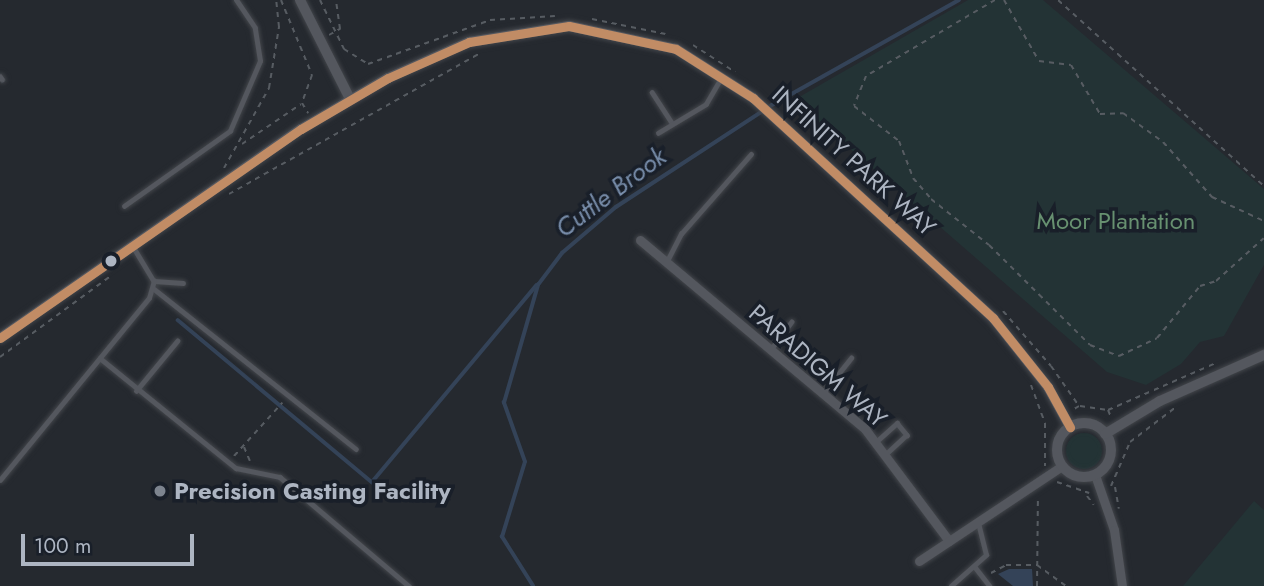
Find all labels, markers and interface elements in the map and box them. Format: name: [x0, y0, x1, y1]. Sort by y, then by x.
street label: INFINITY PARK WAY: [766, 80, 942, 242]
water label: Cuttle Brook: [550, 141, 672, 245]
park label: Moor Plantation: [1037, 207, 1195, 235]
unlabelled marker: [104, 254, 118, 268]
street label: PARADIGM WAY: [743, 298, 893, 434]
place label: Precision Casting Facility: [174, 477, 451, 505]
marker: Precision Casting Facility: [152, 483, 168, 499]
scale bar: [24, 520, 198, 564]
text: 100 m: [34, 531, 91, 561]

